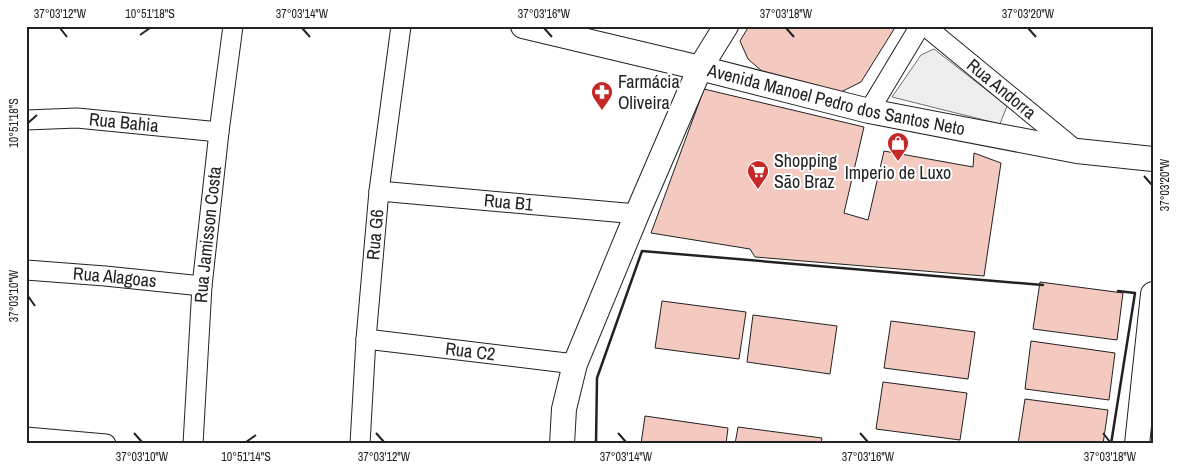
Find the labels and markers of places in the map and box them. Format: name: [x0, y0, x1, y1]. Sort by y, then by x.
place label: Farmácia Oliveira: [618, 69, 680, 115]
pharmacy icon: Farmácia Oliveira: [590, 80, 614, 111]
shop icon: Imperio de Luxo: [886, 131, 910, 162]
place label: Shopping São Braz: [774, 148, 838, 194]
supermarket icon: Shopping São Braz: [746, 159, 770, 190]
place label: Imperio de Luxo: [845, 160, 951, 185]

